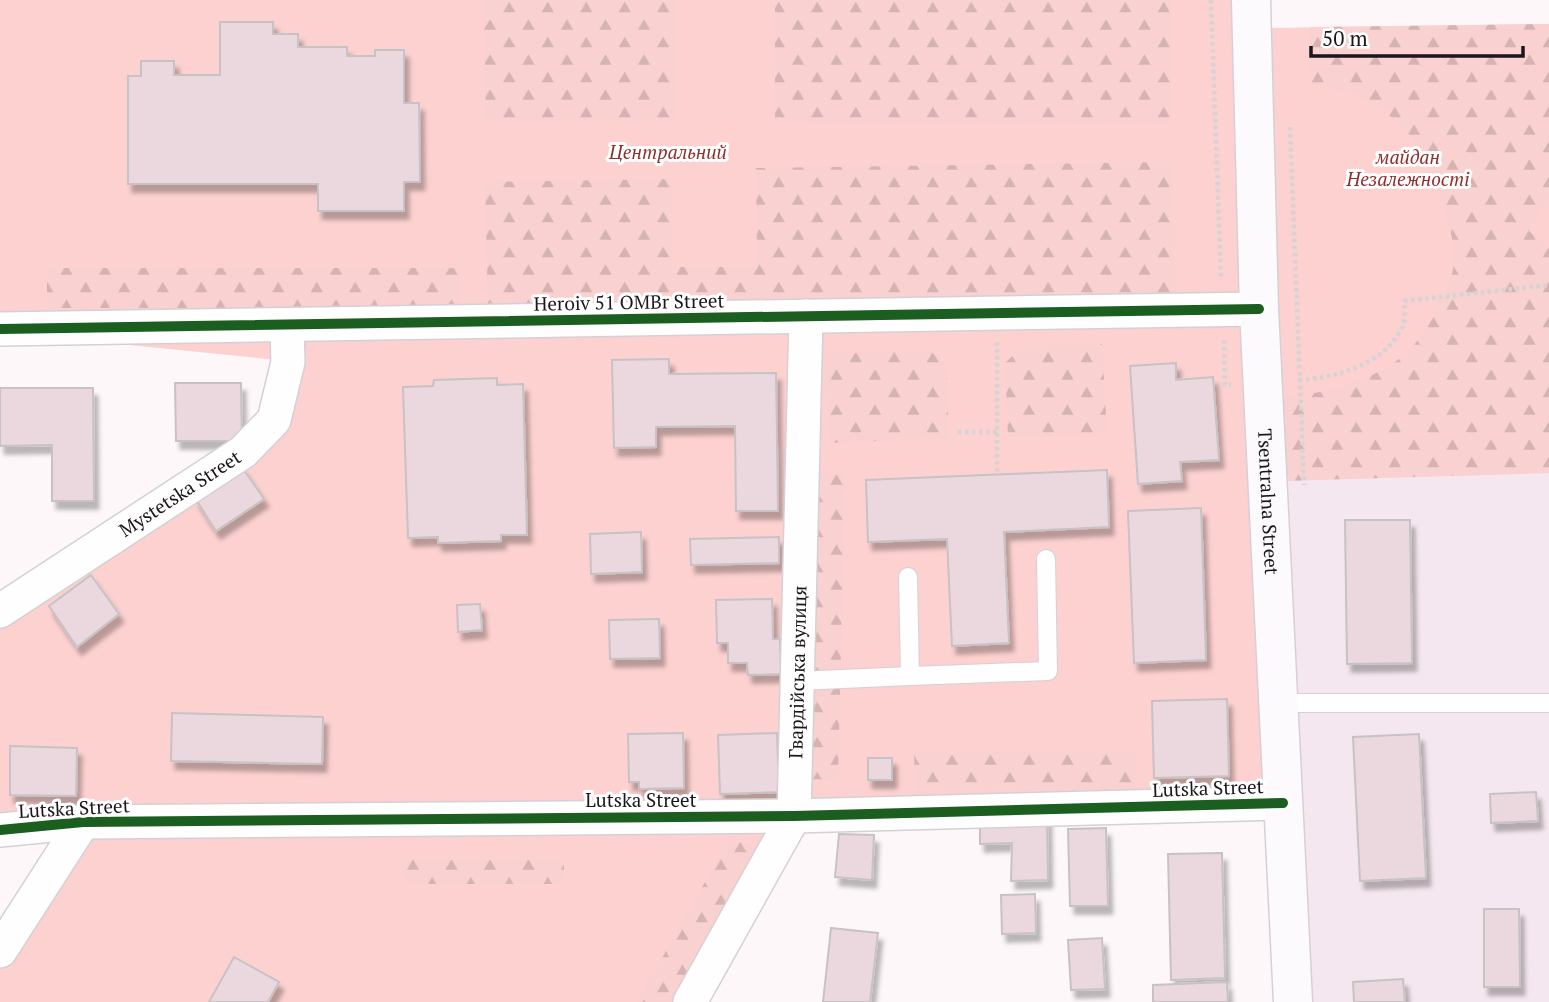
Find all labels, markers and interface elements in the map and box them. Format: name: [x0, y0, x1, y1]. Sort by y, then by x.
scale bar: [1311, 14, 1523, 58]
text: 50 m: [1322, 24, 1368, 52]
park label: Центральний: [608, 139, 727, 164]
park label: майдан Незалежності: [1346, 144, 1470, 191]
street label: Heroiv 51 OMBr Street: [533, 287, 725, 316]
street label: Tsentralna Street: [1253, 428, 1285, 575]
street label: Mystetska Street: [114, 444, 245, 542]
street label: Гвардійська вулиця: [782, 585, 812, 759]
street label: Lutska Street: [1152, 773, 1264, 802]
street label: Lutska Street: [585, 787, 697, 812]
street label: Lutska Street: [18, 792, 130, 823]

